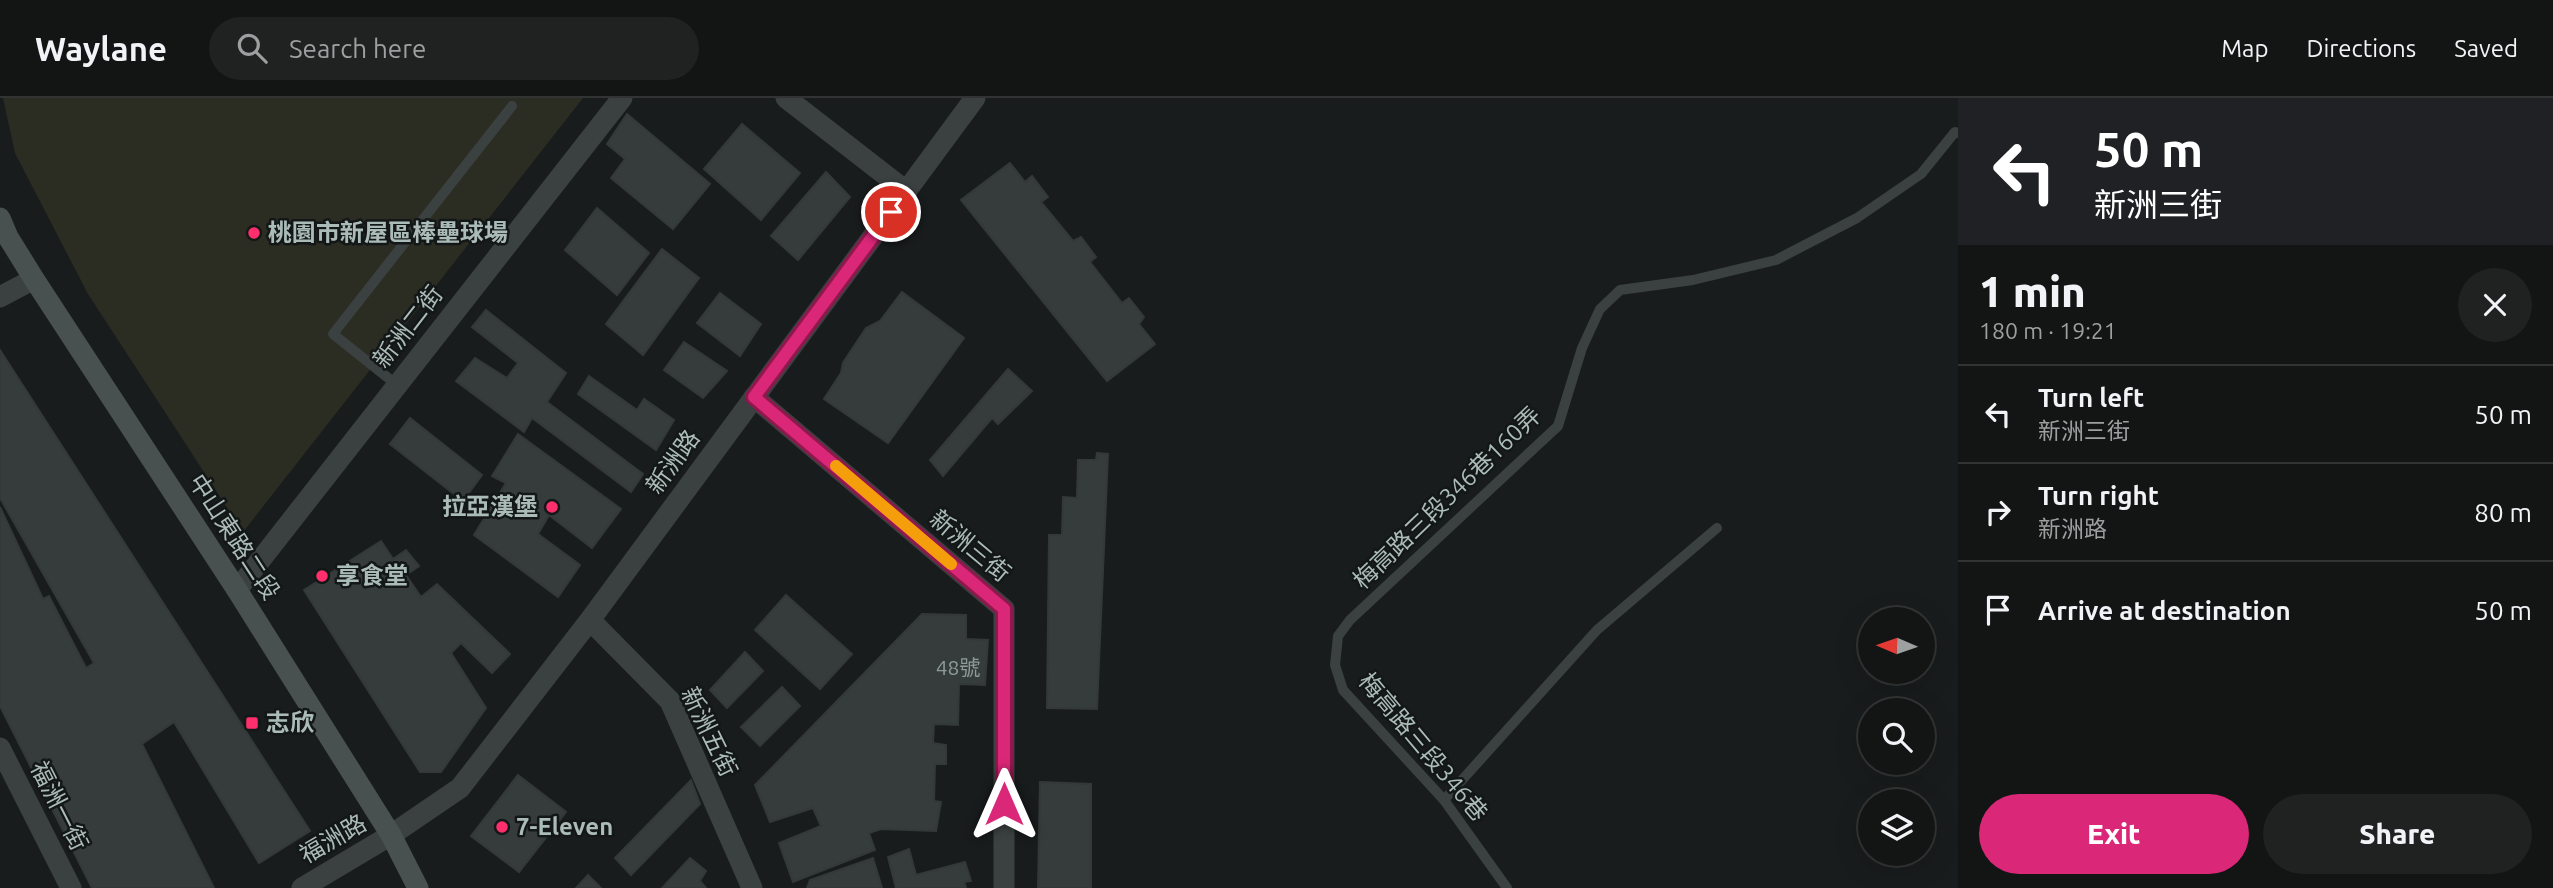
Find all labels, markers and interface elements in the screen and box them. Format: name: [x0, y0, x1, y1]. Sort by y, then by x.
search box: [209, 17, 699, 80]
icon: search: [233, 29, 271, 67]
text: Waylane: [35, 30, 167, 67]
text: Search here: [289, 34, 426, 63]
text: Map: [2221, 35, 2268, 62]
text: Directions: [2306, 35, 2416, 62]
text: Saved: [2454, 35, 2518, 62]
text: 50 m: [2094, 121, 2203, 176]
icon: left: [1979, 126, 2070, 217]
pin: [861, 182, 921, 242]
text: 新洲三街: [2094, 186, 2222, 222]
icon: arrive: [872, 193, 910, 231]
place label: 桃園市新屋區棒壘球場: [268, 219, 508, 246]
marker: 桃園市新屋區棒壘球場: [246, 225, 262, 241]
text: 1 min: [1979, 268, 2086, 315]
button: close: [2458, 268, 2532, 342]
street label: 新洲二街: [367, 281, 448, 373]
text: 180 m · 19:21: [1979, 318, 2117, 343]
text: Turn left: [2038, 383, 2144, 412]
icon: left: [1979, 395, 2017, 433]
text: 50 m: [2474, 400, 2532, 429]
street label: 梅高路三段346巷160弄: [1348, 401, 1546, 594]
text: 新洲三街: [2038, 418, 2130, 443]
street label: 新洲路: [641, 425, 705, 499]
street label: 中山東路二段: [184, 469, 285, 604]
text: Turn right: [2038, 481, 2159, 510]
place label: 拉亞漢堡: [442, 493, 538, 520]
icon: right: [1979, 493, 2017, 531]
text: 80 m: [2474, 498, 2532, 527]
marker: 拉亞漢堡: [544, 499, 560, 515]
street label: 新洲三街: [925, 504, 1016, 587]
text: 新洲路: [2038, 516, 2107, 541]
place label: 享食堂: [336, 562, 408, 589]
marker: 享食堂: [314, 568, 330, 584]
icon: arrive: [1979, 591, 2017, 629]
text: Arrive at destination: [2038, 596, 2291, 625]
text: 50 m: [2474, 596, 2532, 625]
north arrow: [1858, 607, 1936, 684]
map controls: [1858, 607, 1935, 866]
house number: 48號: [936, 655, 980, 679]
street label: 梅高路三段346巷: [1354, 667, 1493, 826]
street label: 新洲五街: [676, 683, 743, 781]
button: search: [1858, 698, 1935, 775]
place label: 志欣: [266, 709, 314, 736]
marker: 志欣: [244, 715, 260, 731]
street label: 福洲一街: [26, 757, 93, 855]
position arrow: [967, 767, 1041, 841]
button: layers: [1858, 789, 1935, 866]
button: Exit: [1979, 794, 2249, 874]
button: Share: [2263, 794, 2532, 874]
street label: 福洲路: [295, 809, 371, 868]
place label: 7-Eleven: [516, 813, 613, 840]
marker: 7-Eleven: [494, 819, 510, 835]

